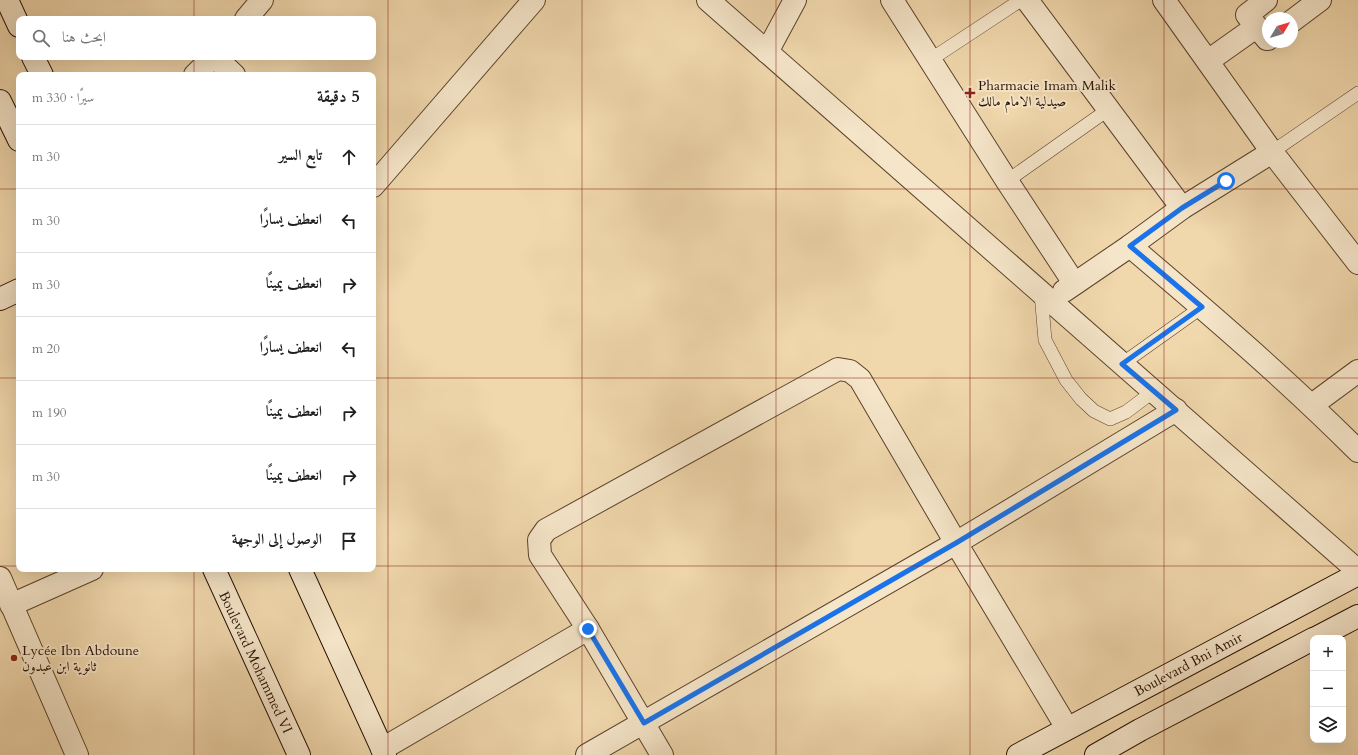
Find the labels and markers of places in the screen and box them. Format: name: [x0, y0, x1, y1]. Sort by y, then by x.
place label: Pharmacie Imam Malik صيدلية الامام مالك: [978, 76, 1116, 114]
marker: Pharmacie Imam Malik صيدلية الامام مالك: [965, 88, 975, 98]
place label: Lycée Ibn Abdoune ثانوية ابن عبدون: [22, 641, 139, 676]
marker: Lycée Ibn Abdoune ثانوية ابن عبدون: [9, 653, 19, 663]

